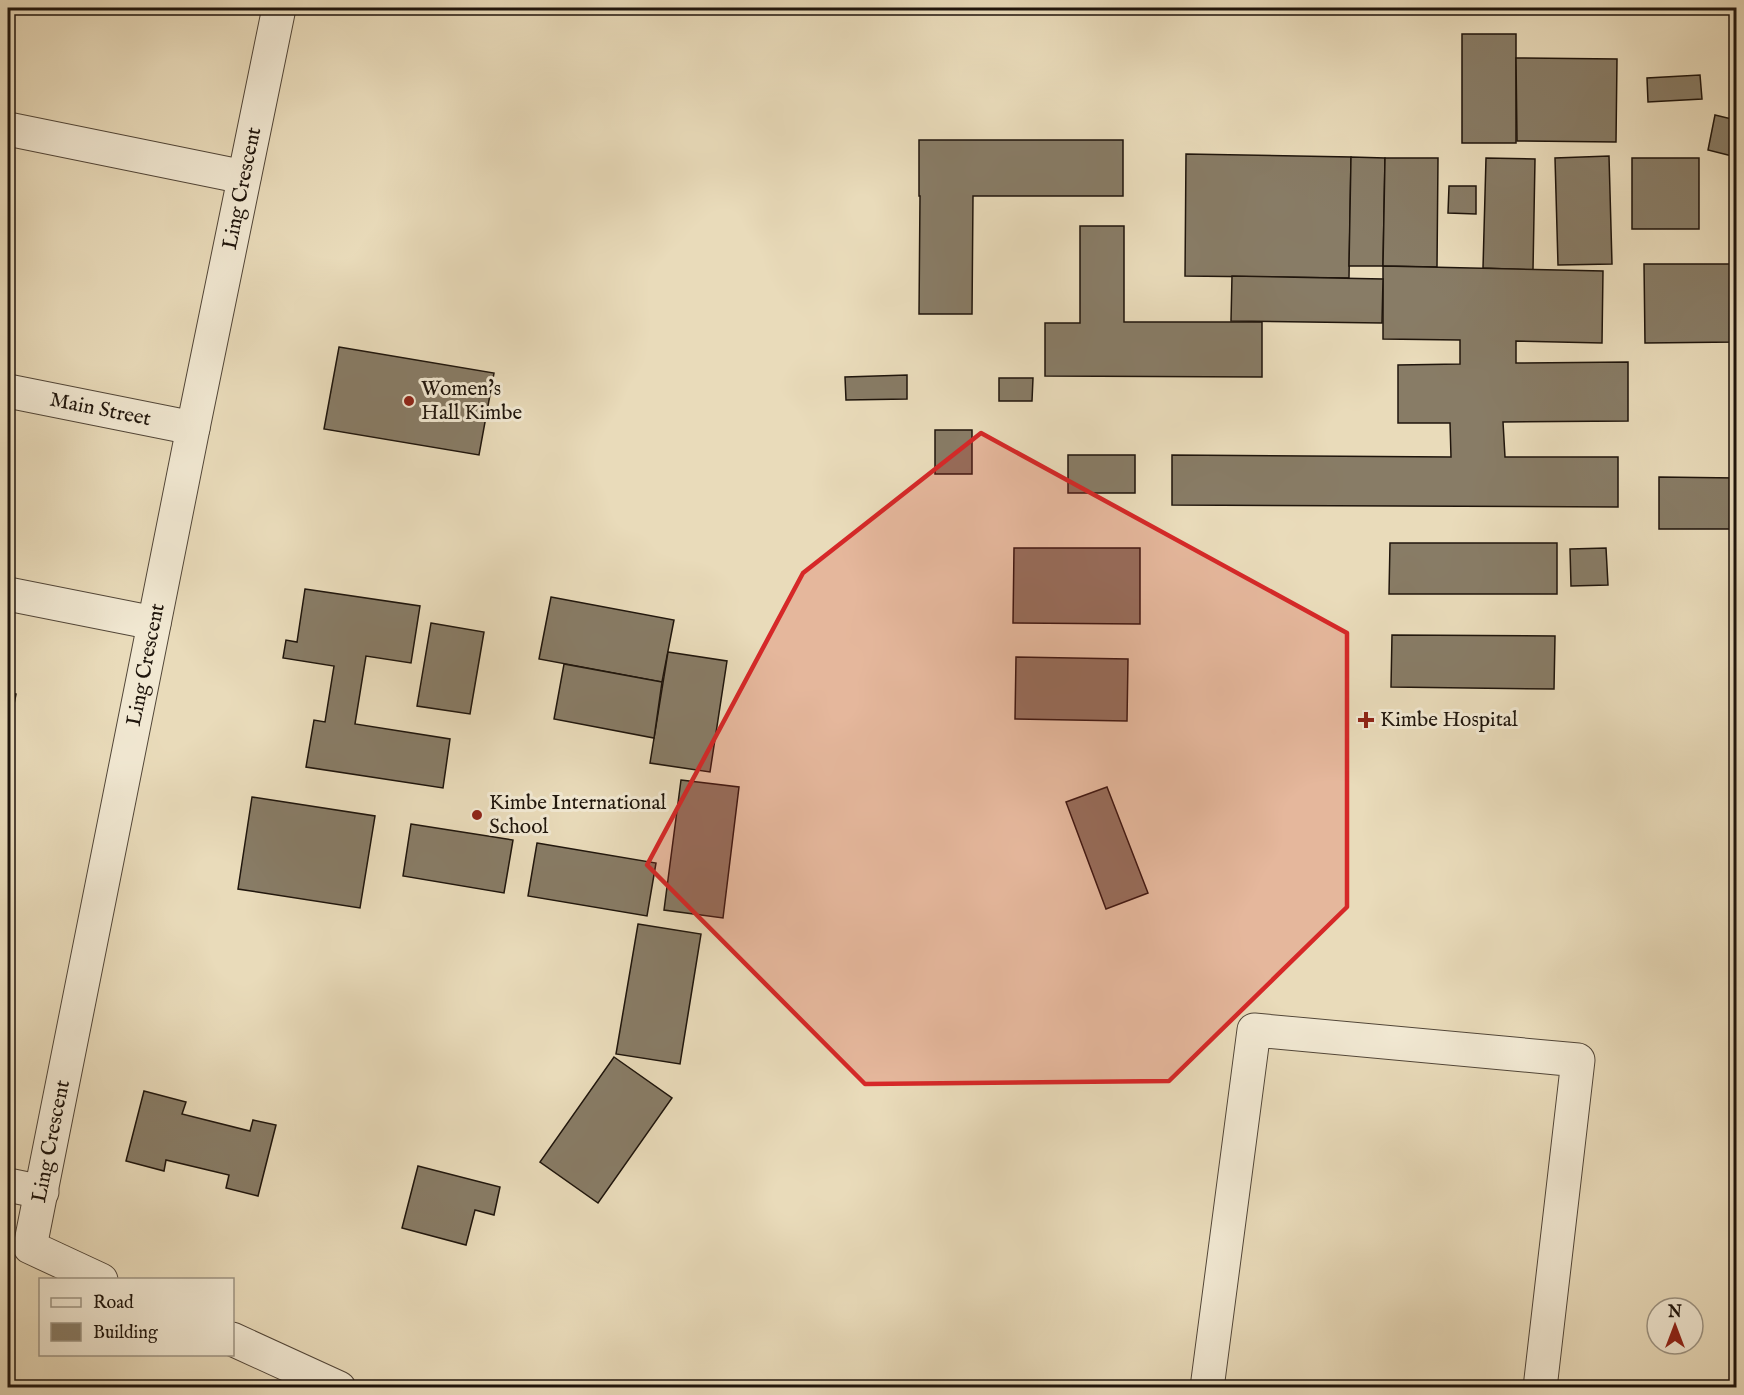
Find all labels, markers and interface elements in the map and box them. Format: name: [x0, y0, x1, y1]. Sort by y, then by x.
street label: Ling Crescent: [216, 125, 268, 252]
place label: Women's Hall Kimbe: [421, 376, 522, 427]
street label: Main Street: [47, 386, 153, 433]
marker: Women's Hall Kimbe: [402, 394, 416, 408]
street label: Ling Crescent: [121, 601, 171, 728]
place label: Kimbe Hospital: [1380, 707, 1518, 734]
marker: Kimbe Hospital: [1357, 711, 1375, 729]
place label: Kimbe International School: [489, 790, 667, 841]
marker: Kimbe International School: [470, 808, 484, 822]
street label: Ling Crescent: [26, 1078, 76, 1205]
legend: [39, 1278, 234, 1356]
text: Road: [93, 1292, 134, 1315]
north arrow: [1645, 1296, 1705, 1356]
text: N: [1667, 1303, 1682, 1323]
text: Building: [93, 1322, 158, 1345]

